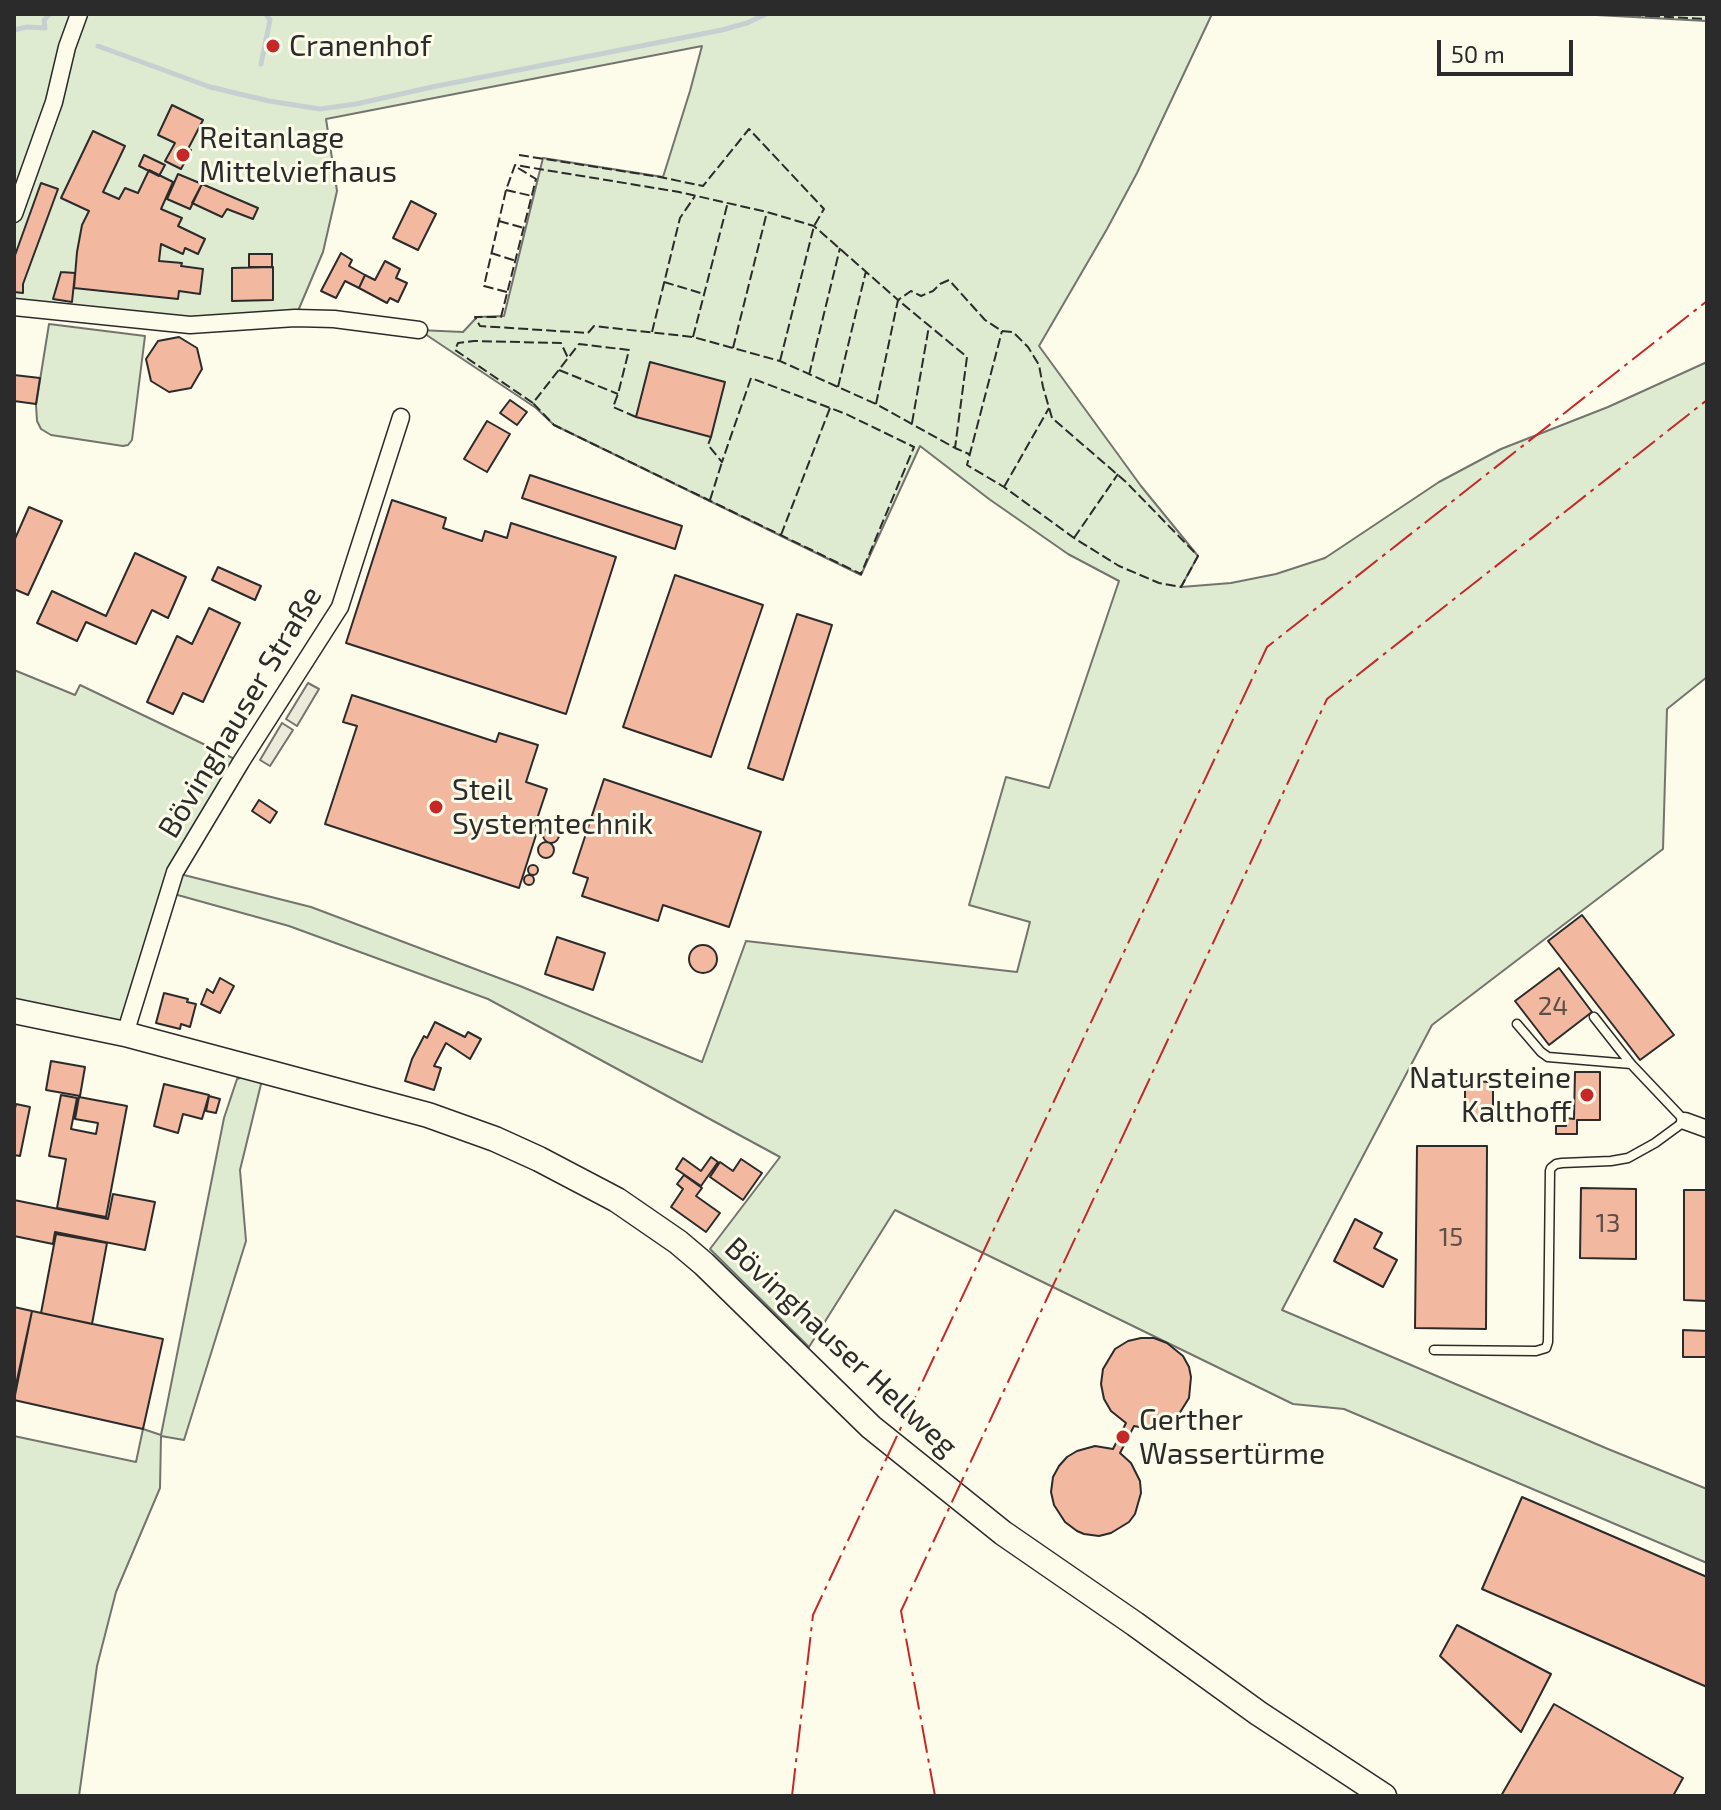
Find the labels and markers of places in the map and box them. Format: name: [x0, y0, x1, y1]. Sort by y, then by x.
place label: Cranenhof: [289, 28, 431, 64]
marker: Cranenhof: [264, 37, 282, 55]
place label: Reitanlage Mittelviefhaus: [199, 120, 397, 190]
marker: Reitanlage Mittelviefhaus: [174, 146, 192, 164]
place label: Steil Systemtechnik: [452, 772, 653, 842]
marker: Steil Systemtechnik: [427, 798, 445, 816]
place label: Natursteine Kalthoff: [1409, 1060, 1571, 1130]
marker: Natursteine Kalthoff: [1578, 1086, 1596, 1104]
place label: Gerther Wassertürme: [1139, 1402, 1325, 1472]
marker: Gerther Wassertürme: [1114, 1428, 1132, 1446]

